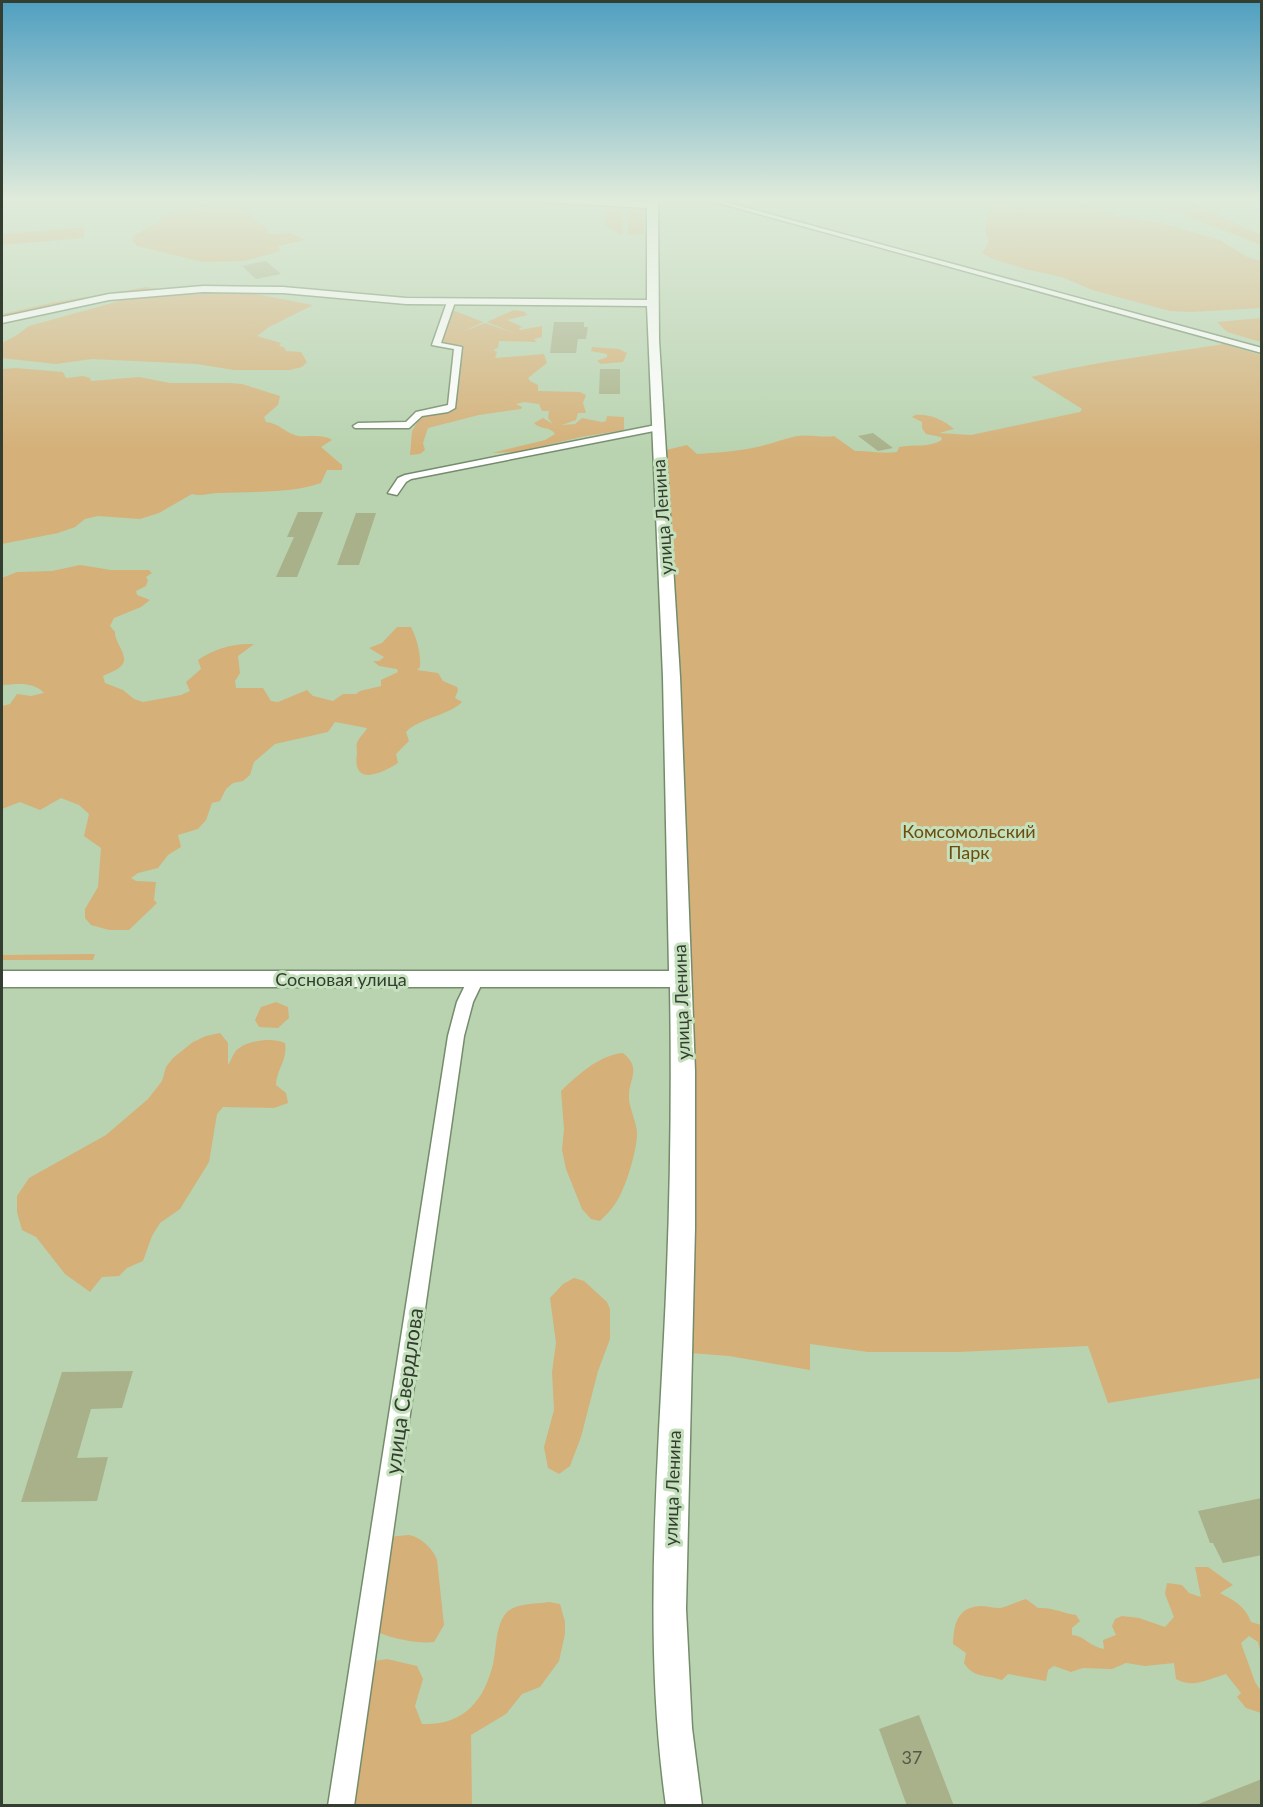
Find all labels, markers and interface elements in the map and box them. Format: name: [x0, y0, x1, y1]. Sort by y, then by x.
street label: улица Ленина: [647, 459, 677, 575]
park label: Комсомольский Парк: [902, 820, 1036, 863]
street label: улица Ленина: [668, 944, 694, 1060]
street label: Сосновая улица: [275, 968, 407, 990]
street label: улица Свердлова: [379, 1306, 427, 1476]
street label: улица Ленина: [659, 1430, 685, 1546]
house number: 37: [902, 1746, 922, 1768]

